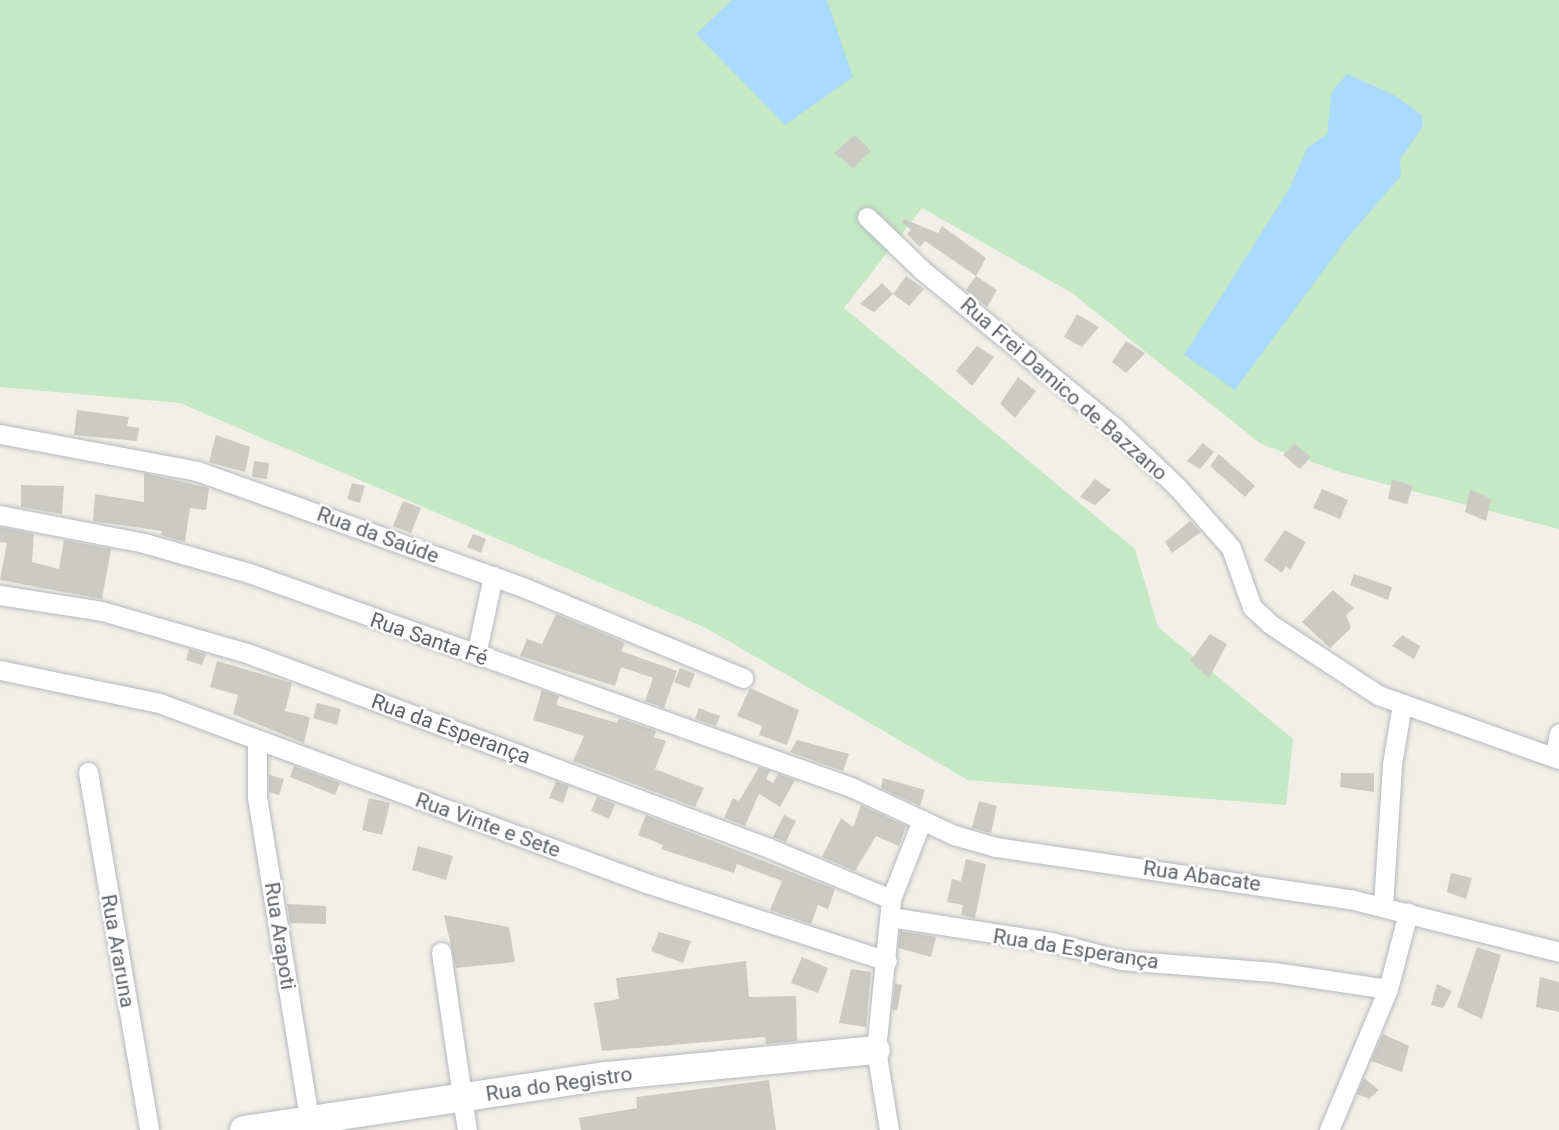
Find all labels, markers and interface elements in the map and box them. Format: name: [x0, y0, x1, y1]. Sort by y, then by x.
street label: Rua Frei Damico de Bazzano: [955, 292, 1173, 486]
street label: Rua da Saúde: [314, 501, 442, 569]
street label: Rua Santa Fé: [367, 607, 491, 671]
street label: Rua da Esperança: [368, 689, 534, 769]
street label: Rua Vinte e Sete: [412, 787, 564, 863]
street label: Rua Abacate: [1142, 855, 1262, 897]
street label: Rua Arapoti: [259, 880, 301, 992]
street label: Rua Araruna: [96, 892, 140, 1010]
street label: Rua da Esperança: [991, 923, 1161, 975]
street label: Rua do Registro: [484, 1061, 634, 1107]

